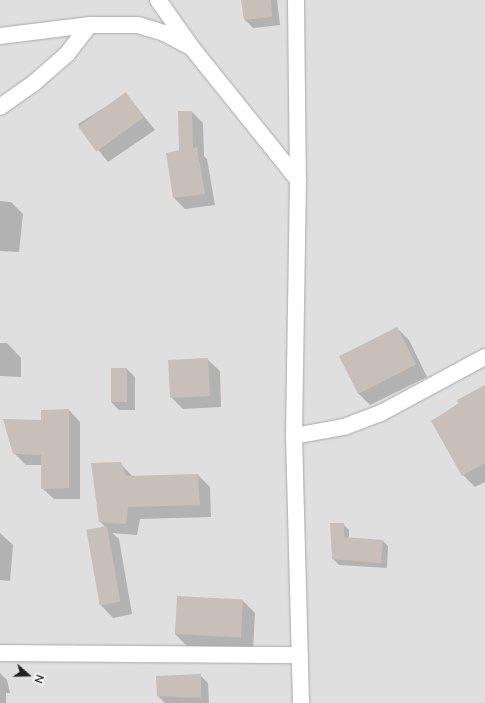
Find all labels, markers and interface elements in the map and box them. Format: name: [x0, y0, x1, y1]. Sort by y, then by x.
north arrow: [8, 655, 48, 695]
text: N: [31, 673, 47, 685]

